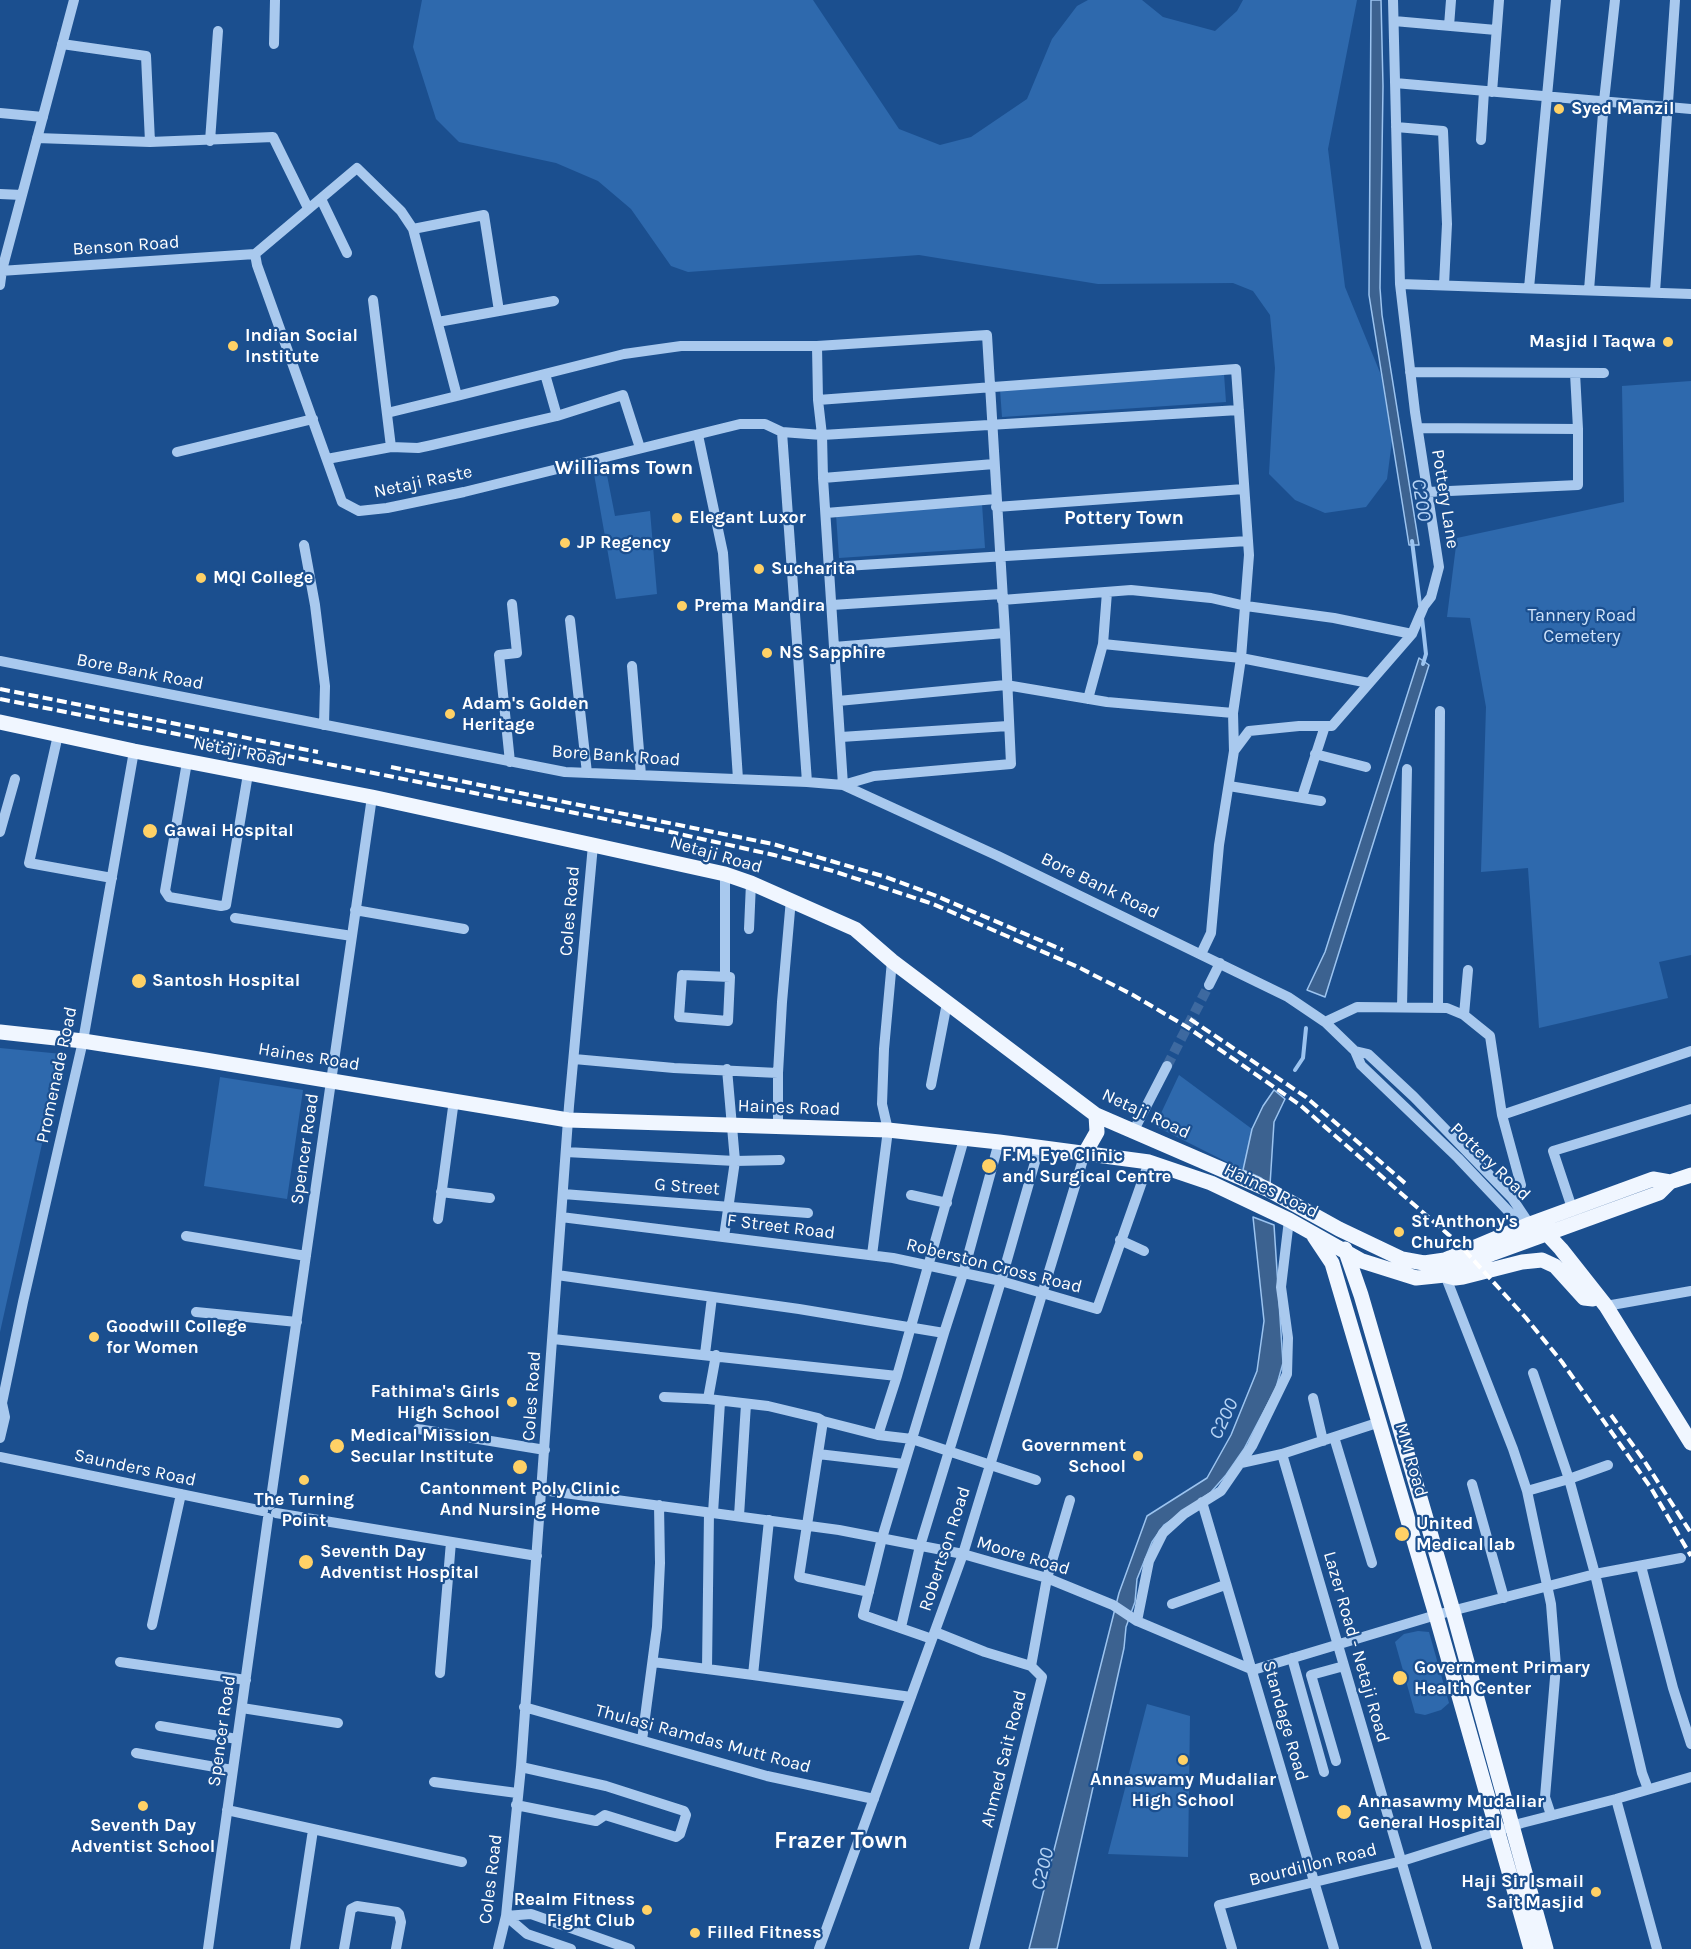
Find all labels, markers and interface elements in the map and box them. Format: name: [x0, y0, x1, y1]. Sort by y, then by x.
place label: Syed Manzil: [1571, 98, 1674, 120]
marker: Syed Manzil: [1552, 102, 1566, 116]
street label: Benson Road: [72, 231, 180, 261]
place label: Indian Social Institute: [245, 325, 358, 368]
place label: Masjid I Taqwa: [1529, 331, 1656, 353]
marker: Masjid I Taqwa: [1661, 335, 1675, 349]
marker: Indian Social Institute: [226, 339, 240, 353]
street label: Pottery Lane: [1426, 448, 1464, 550]
district label: Williams Town: [555, 456, 693, 480]
street label: Netaji Raste: [372, 461, 474, 503]
water label: C200: [1406, 477, 1436, 523]
district label: Pottery Town: [1064, 506, 1184, 530]
place label: Elegant Luxor: [689, 507, 806, 529]
marker: Elegant Luxor: [670, 511, 684, 525]
place label: JP Regency: [577, 532, 671, 554]
marker: JP Regency: [558, 536, 572, 550]
place label: Sucharita: [771, 558, 856, 580]
marker: Sucharita: [752, 562, 766, 576]
place label: MQI College: [213, 567, 313, 589]
marker: MQI College: [194, 571, 208, 585]
place label: Prema Mandira: [694, 595, 825, 617]
marker: Prema Mandira: [675, 599, 689, 613]
park label: Tannery Road Cemetery: [1528, 605, 1636, 648]
place label: NS Sapphire: [779, 642, 886, 664]
marker: NS Sapphire: [760, 646, 774, 660]
street label: Bore Bank Road: [75, 649, 205, 695]
place label: Adam's Golden Heritage: [462, 693, 589, 736]
marker: Adam's Golden Heritage: [443, 707, 457, 721]
street label: Netaji Road: [191, 732, 289, 772]
street label: Bore Bank Road: [551, 741, 681, 771]
place label: Gawai Hospital: [164, 820, 294, 842]
marker: Gawai Hospital: [141, 822, 159, 840]
street label: Netaji Road: [667, 832, 765, 878]
street label: Bore Bank Road: [1037, 848, 1163, 924]
street label: Coles Road: [555, 865, 585, 957]
place label: Santosh Hospital: [152, 970, 300, 992]
marker: Santosh Hospital: [130, 972, 148, 990]
street label: Promenade Road: [32, 1005, 82, 1145]
street label: Haines Road: [257, 1038, 361, 1076]
street label: Netaji Road: [1098, 1084, 1194, 1144]
street label: Spencer Road: [286, 1092, 324, 1206]
street label: Haines Road: [737, 1095, 841, 1121]
street label: Pottery Road: [1445, 1118, 1535, 1206]
place label: F.M. Eye Clinic and Surgical Centre: [1002, 1145, 1171, 1188]
marker: F.M. Eye Clinic and Surgical Centre: [980, 1157, 998, 1175]
street label: Haines Road: [1220, 1159, 1322, 1223]
street label: G Street: [654, 1174, 720, 1200]
street label: F Street Road: [726, 1210, 836, 1244]
place label: St Anthony's Church: [1411, 1211, 1518, 1254]
marker: St Anthony's Church: [1392, 1225, 1406, 1239]
street label: Roberston Cross Road: [904, 1234, 1084, 1298]
place label: Goodwill College for Women: [106, 1316, 247, 1358]
marker: Goodwill College for Women: [87, 1330, 101, 1344]
street label: Coles Road: [518, 1350, 546, 1442]
place label: Fathima's Girls High School: [371, 1381, 500, 1424]
water label: C200: [1204, 1394, 1244, 1444]
marker: Fathima's Girls High School: [505, 1395, 519, 1409]
street label: MM Road: [1390, 1420, 1432, 1500]
place label: Medical Mission Secular Institute: [350, 1425, 494, 1468]
place label: Government School: [1022, 1435, 1126, 1478]
marker: Medical Mission Secular Institute: [328, 1437, 346, 1455]
street label: Saunders Road: [72, 1445, 198, 1491]
marker: Government School: [1131, 1449, 1145, 1463]
marker: Cantonment Poly Clinic And Nursing Home: [511, 1458, 529, 1476]
marker: The Turning Point: [297, 1473, 311, 1487]
place label: Cantonment Poly Clinic And Nursing Home: [420, 1478, 620, 1520]
street label: Robertson Road: [915, 1484, 975, 1614]
place label: The Turning Point: [254, 1489, 354, 1532]
place label: United Medical lab: [1416, 1513, 1515, 1556]
marker: United Medical lab: [1393, 1525, 1411, 1543]
street label: Moore Road: [974, 1532, 1072, 1580]
place label: Seventh Day Adventist Hospital: [320, 1541, 479, 1584]
street label: Lazer Road - Netaji Road: [1318, 1549, 1394, 1745]
marker: Seventh Day Adventist Hospital: [297, 1553, 315, 1571]
place label: Government Primary Health Center: [1414, 1657, 1590, 1700]
street label: Standage Road: [1258, 1658, 1312, 1784]
marker: Government Primary Health Center: [1391, 1669, 1409, 1687]
street label: Spencer Road: [203, 1674, 241, 1788]
street label: Ahmed Sait Road: [976, 1688, 1032, 1830]
street label: Thulasi Ramdas Mutt Road: [593, 1700, 813, 1778]
marker: Annaswamy Mudaliar High School: [1176, 1753, 1190, 1767]
place label: Annaswamy Mudaliar High School: [1090, 1769, 1276, 1812]
place label: Annasawmy Mudaliar General Hospital: [1358, 1791, 1544, 1834]
marker: Seventh Day Adventist School: [136, 1799, 150, 1813]
marker: Annasawmy Mudaliar General Hospital: [1335, 1803, 1353, 1821]
place label: Seventh Day Adventist School: [71, 1815, 215, 1858]
district label: Frazer Town: [774, 1827, 908, 1855]
street label: Coles Road: [475, 1833, 507, 1925]
street label: Bourdillon Road: [1247, 1839, 1379, 1891]
water label: C200: [1026, 1845, 1060, 1893]
place label: Haji Sir Ismail Sait Masjid: [1461, 1871, 1584, 1914]
marker: Haji Sir Ismail Sait Masjid: [1589, 1885, 1603, 1899]
place label: Realm Fitness Fight Club: [514, 1889, 635, 1932]
marker: Realm Fitness Fight Club: [640, 1903, 654, 1917]
place label: Filled Fitness: [707, 1922, 821, 1944]
marker: Filled Fitness: [688, 1926, 702, 1940]

